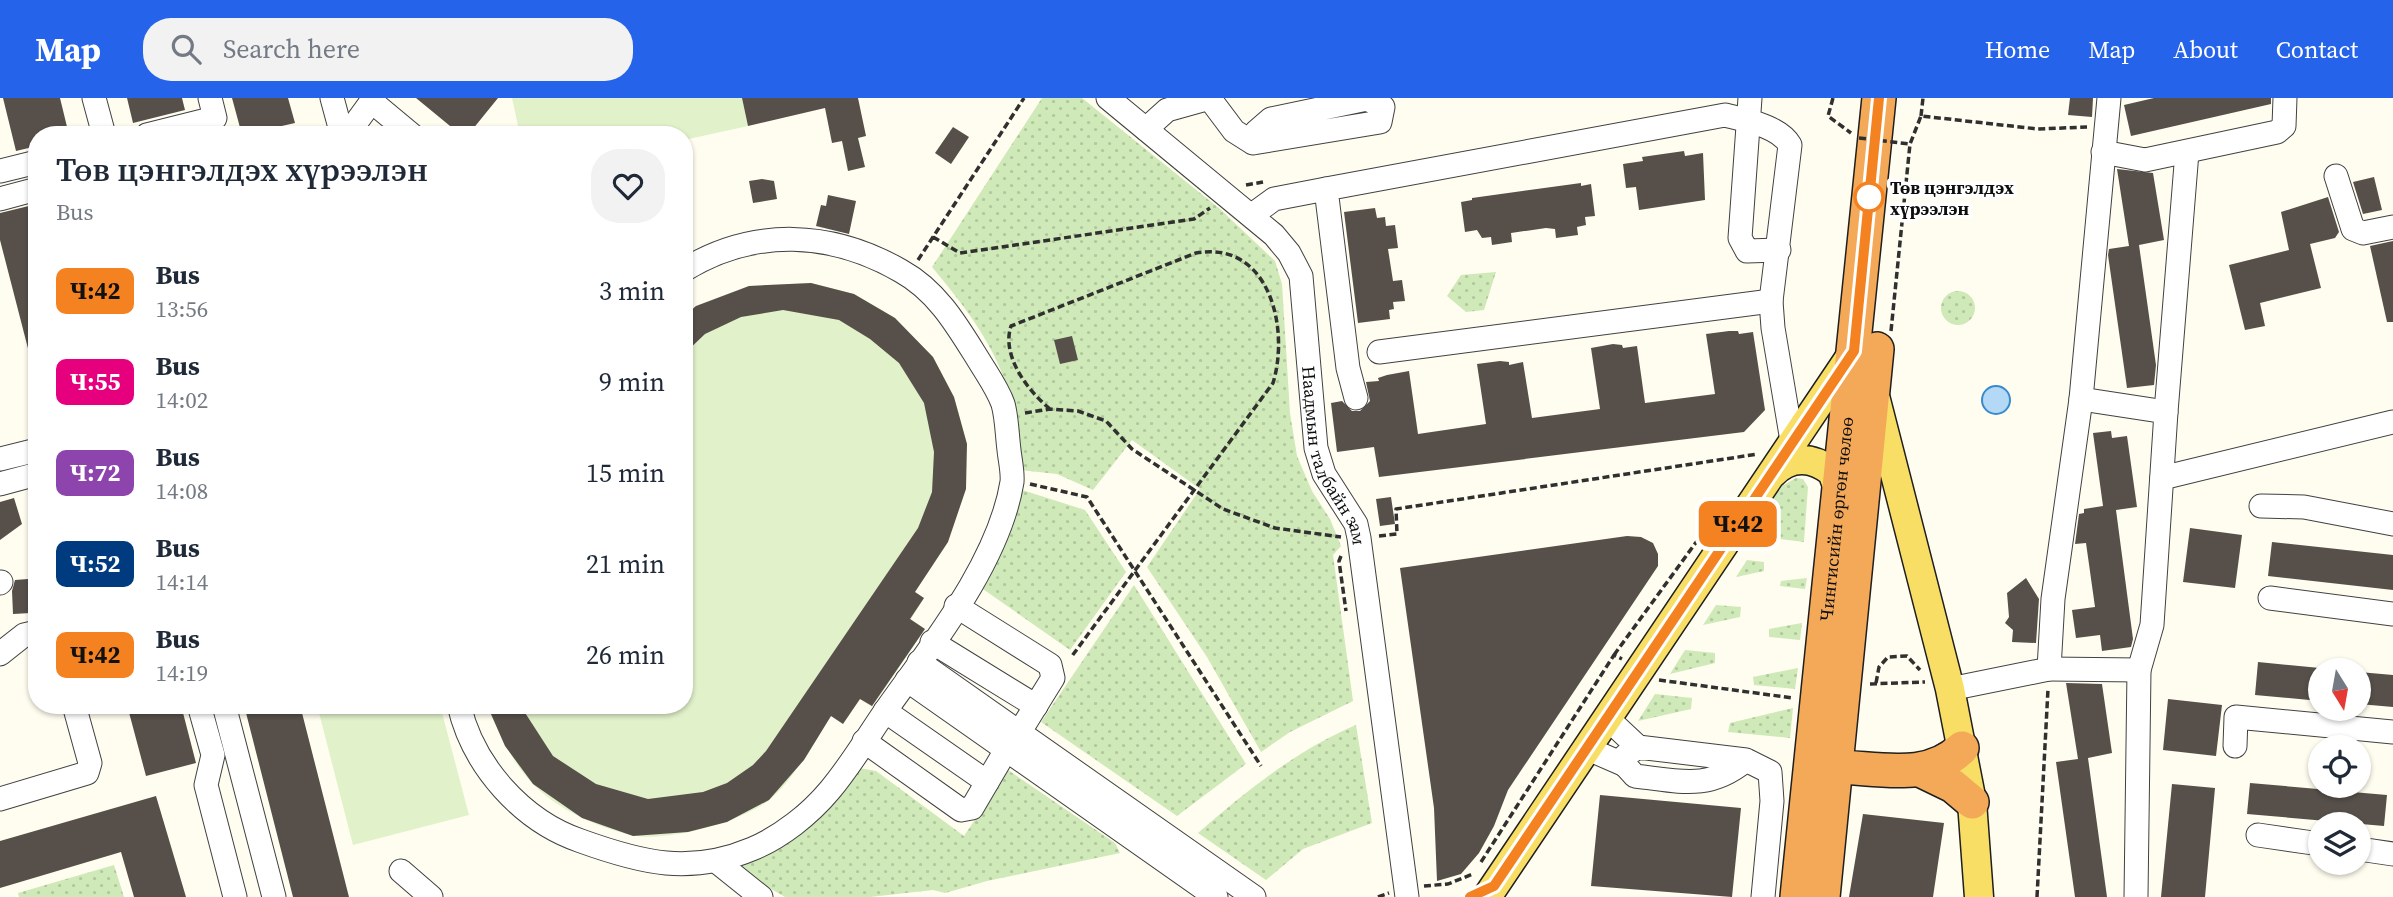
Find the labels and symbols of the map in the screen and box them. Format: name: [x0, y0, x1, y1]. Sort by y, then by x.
place label: Төв цэнгэлдэх хүрээлэн: [1890, 175, 2014, 221]
marker: Төв цэнгэлдэх хүрээлэн: [1854, 182, 1884, 212]
street label: Наадмын талбайн зам: [1296, 365, 1372, 546]
street label: Чингисийн өргөн чөлөө: [1813, 415, 1859, 623]
line badge: Ч:42: [1689, 501, 1787, 547]
north arrow: [2308, 658, 2371, 721]

